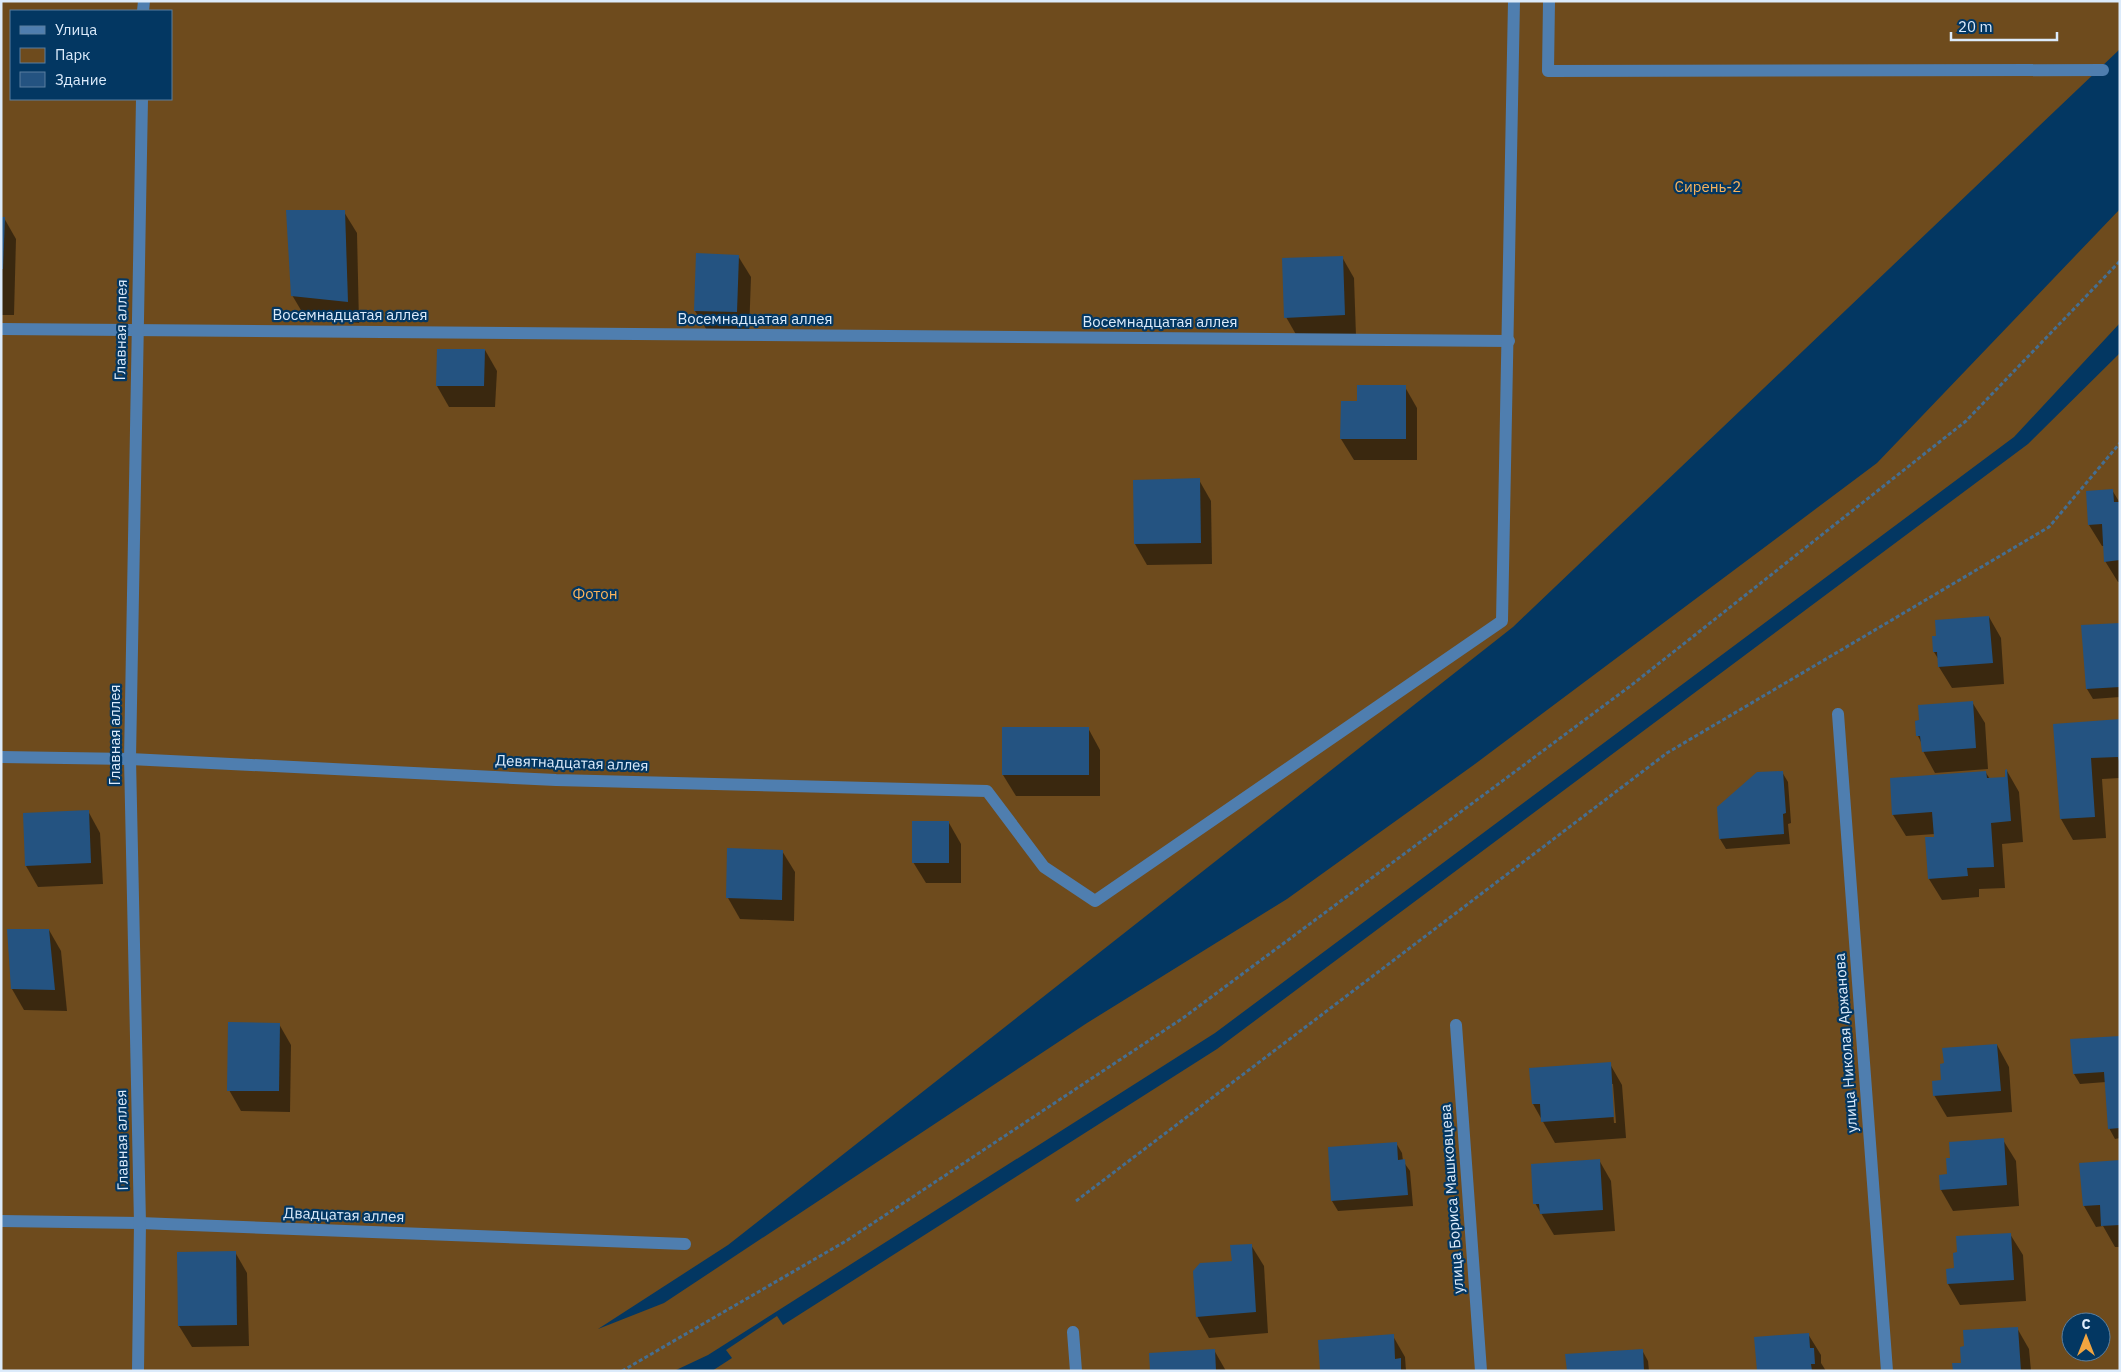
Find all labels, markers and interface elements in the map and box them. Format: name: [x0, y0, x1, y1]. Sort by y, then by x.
legend: [10, 10, 172, 100]
scale bar: [1951, 10, 2057, 42]
text: 20 m: [1958, 17, 1993, 36]
text: Улица: [55, 20, 97, 39]
text: Парк: [55, 45, 90, 64]
text: Здание: [55, 70, 107, 89]
park label: Сирень-2: [1675, 177, 1741, 196]
street label: Главная аллея: [110, 279, 131, 381]
street label: Восемнадцатая аллея: [272, 305, 428, 324]
street label: Восемнадцатая аллея: [677, 309, 833, 328]
street label: Восемнадцатая аллея: [1082, 312, 1238, 331]
park label: Фотон: [573, 584, 617, 603]
street label: Главная аллея: [105, 685, 124, 785]
street label: Девятнадцатая аллея: [495, 750, 649, 775]
street label: улица Николая Аржанова: [1830, 953, 1861, 1133]
street label: Главная аллея: [111, 1089, 132, 1191]
street label: улица Бориса Машковцева: [1435, 1104, 1468, 1295]
street label: Двадцатая аллея: [283, 1203, 405, 1226]
north arrow: [2061, 1312, 2111, 1362]
text: С: [2081, 1315, 2091, 1333]

